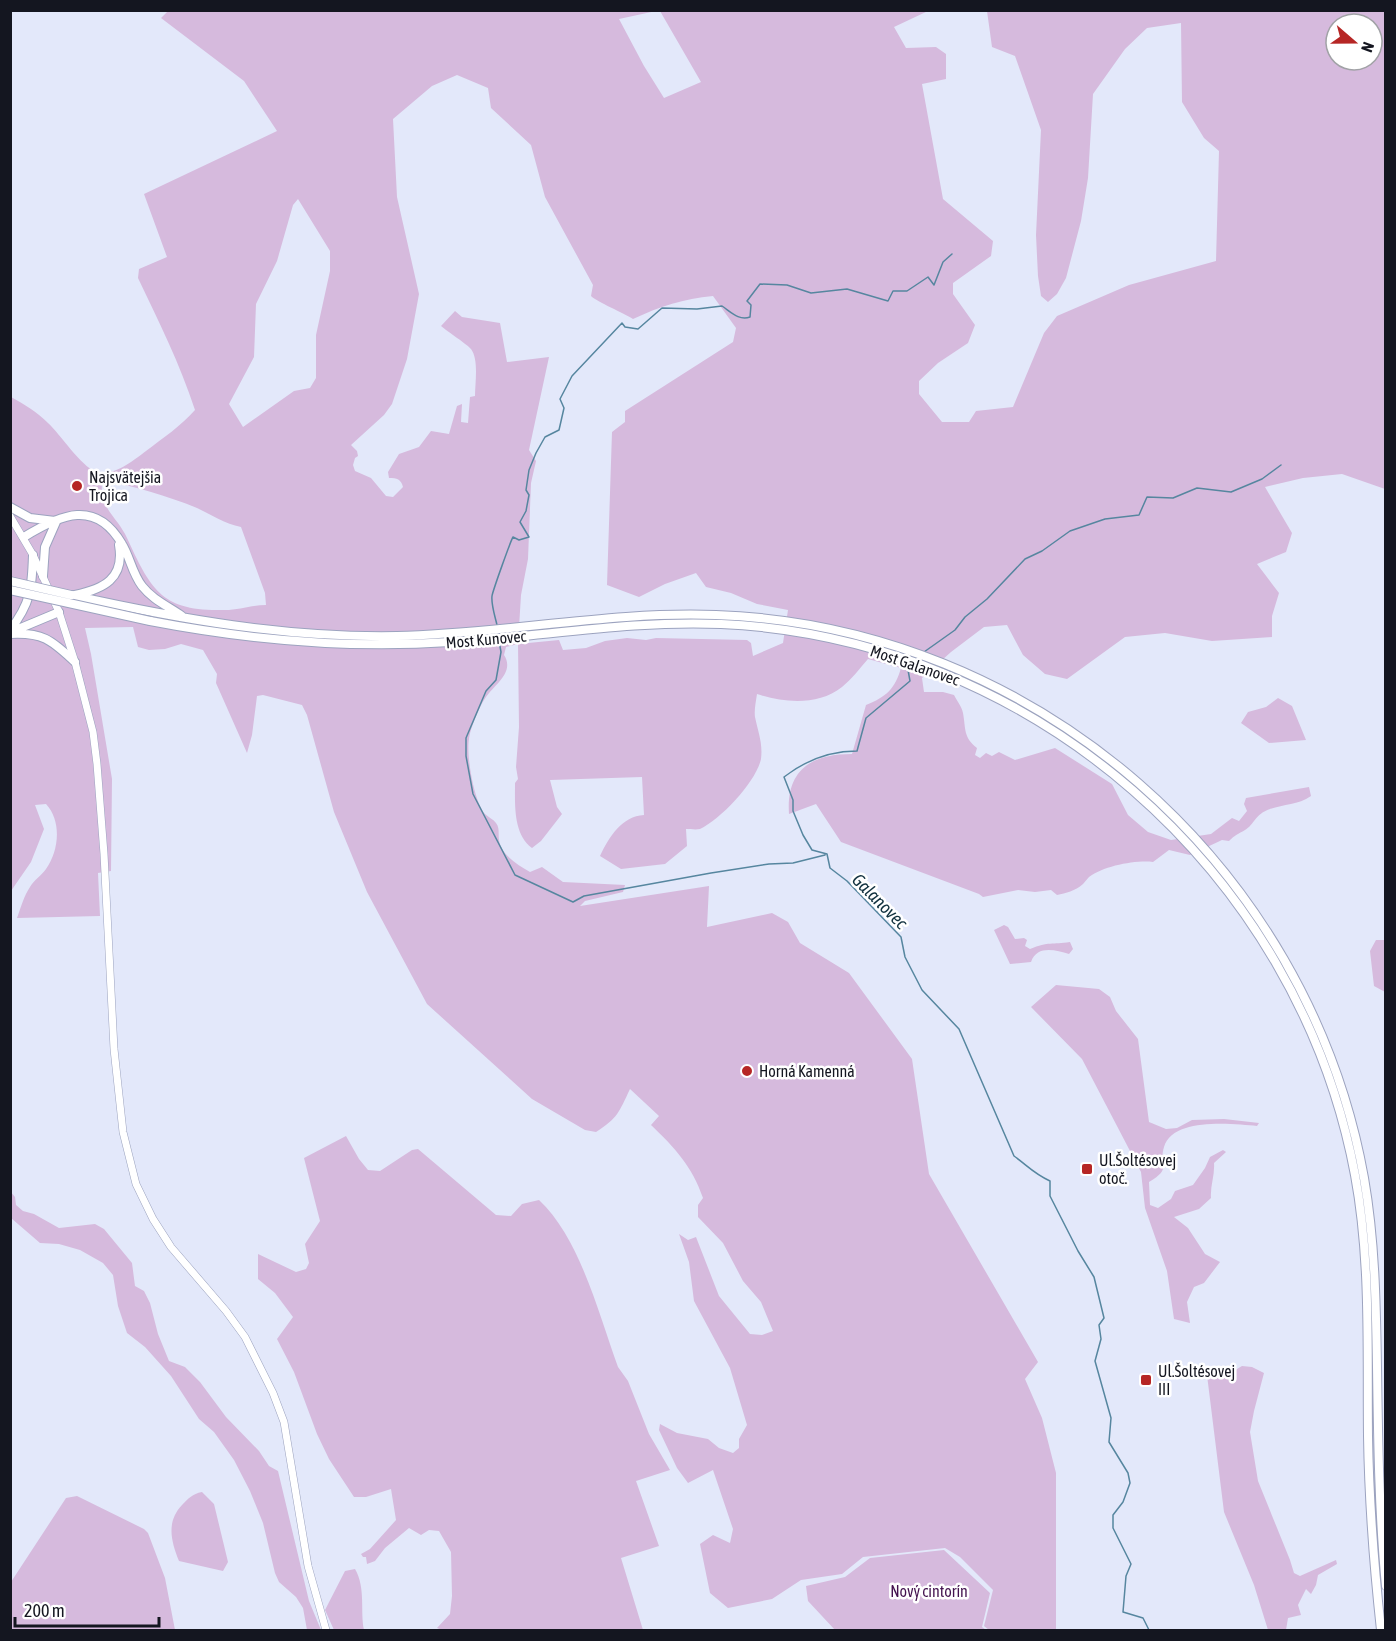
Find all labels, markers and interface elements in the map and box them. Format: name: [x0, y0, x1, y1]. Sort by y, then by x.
north arrow: [1324, 12, 1384, 72]
text: N: [1358, 40, 1378, 55]
place label: Najsvätejšia Trojica: [89, 468, 161, 505]
marker: Najsvätejšia Trojica: [70, 479, 84, 493]
street label: Most Kunovec: [445, 627, 527, 651]
street label: Most Galanovec: [868, 641, 962, 689]
water label: Galanovec: [848, 869, 912, 933]
place label: Horná Kamenná: [759, 1062, 855, 1080]
marker: Horná Kamenná: [740, 1064, 754, 1078]
place label: Ul.Šoltésovej otoč.: [1099, 1151, 1176, 1187]
marker: Ul.Šoltésovej otoč.: [1080, 1162, 1094, 1176]
place label: Ul.Šoltésovej III: [1158, 1362, 1235, 1398]
marker: Ul.Šoltésovej III: [1139, 1373, 1153, 1387]
park label: Nový cintorín: [890, 1582, 968, 1601]
scale bar: [15, 1590, 159, 1628]
text: 200 m: [24, 1600, 65, 1621]

